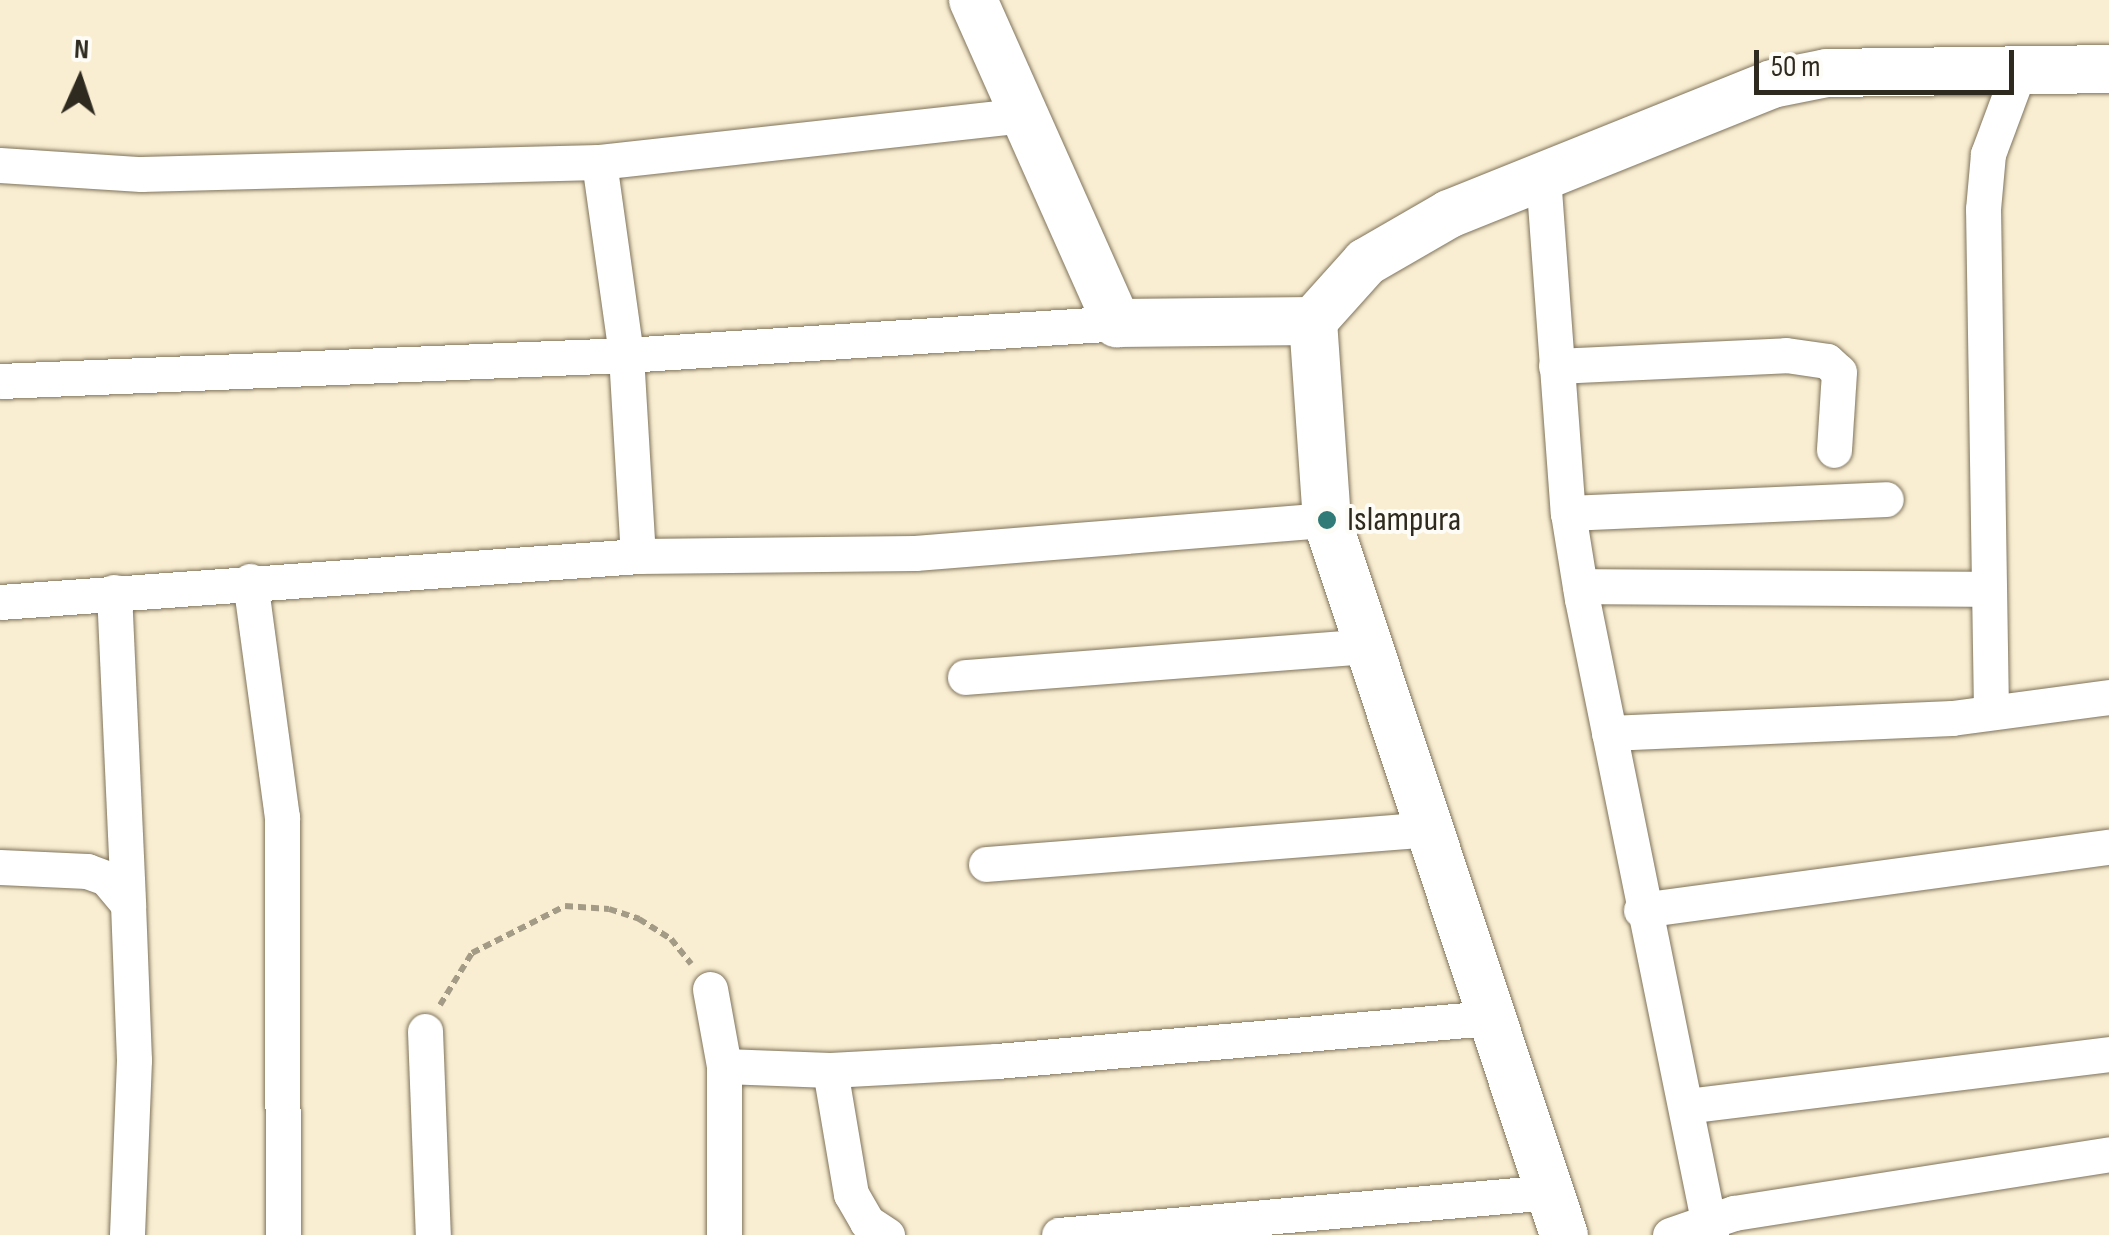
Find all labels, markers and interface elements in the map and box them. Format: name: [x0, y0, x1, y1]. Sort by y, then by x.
north arrow: [30, 30, 130, 130]
scale bar: [1759, 30, 2019, 92]
text: N: [73, 33, 90, 66]
text: 50 m: [1771, 49, 1820, 85]
place label: Islampura: [1347, 499, 1461, 541]
marker: Islampura: [1316, 509, 1338, 531]

